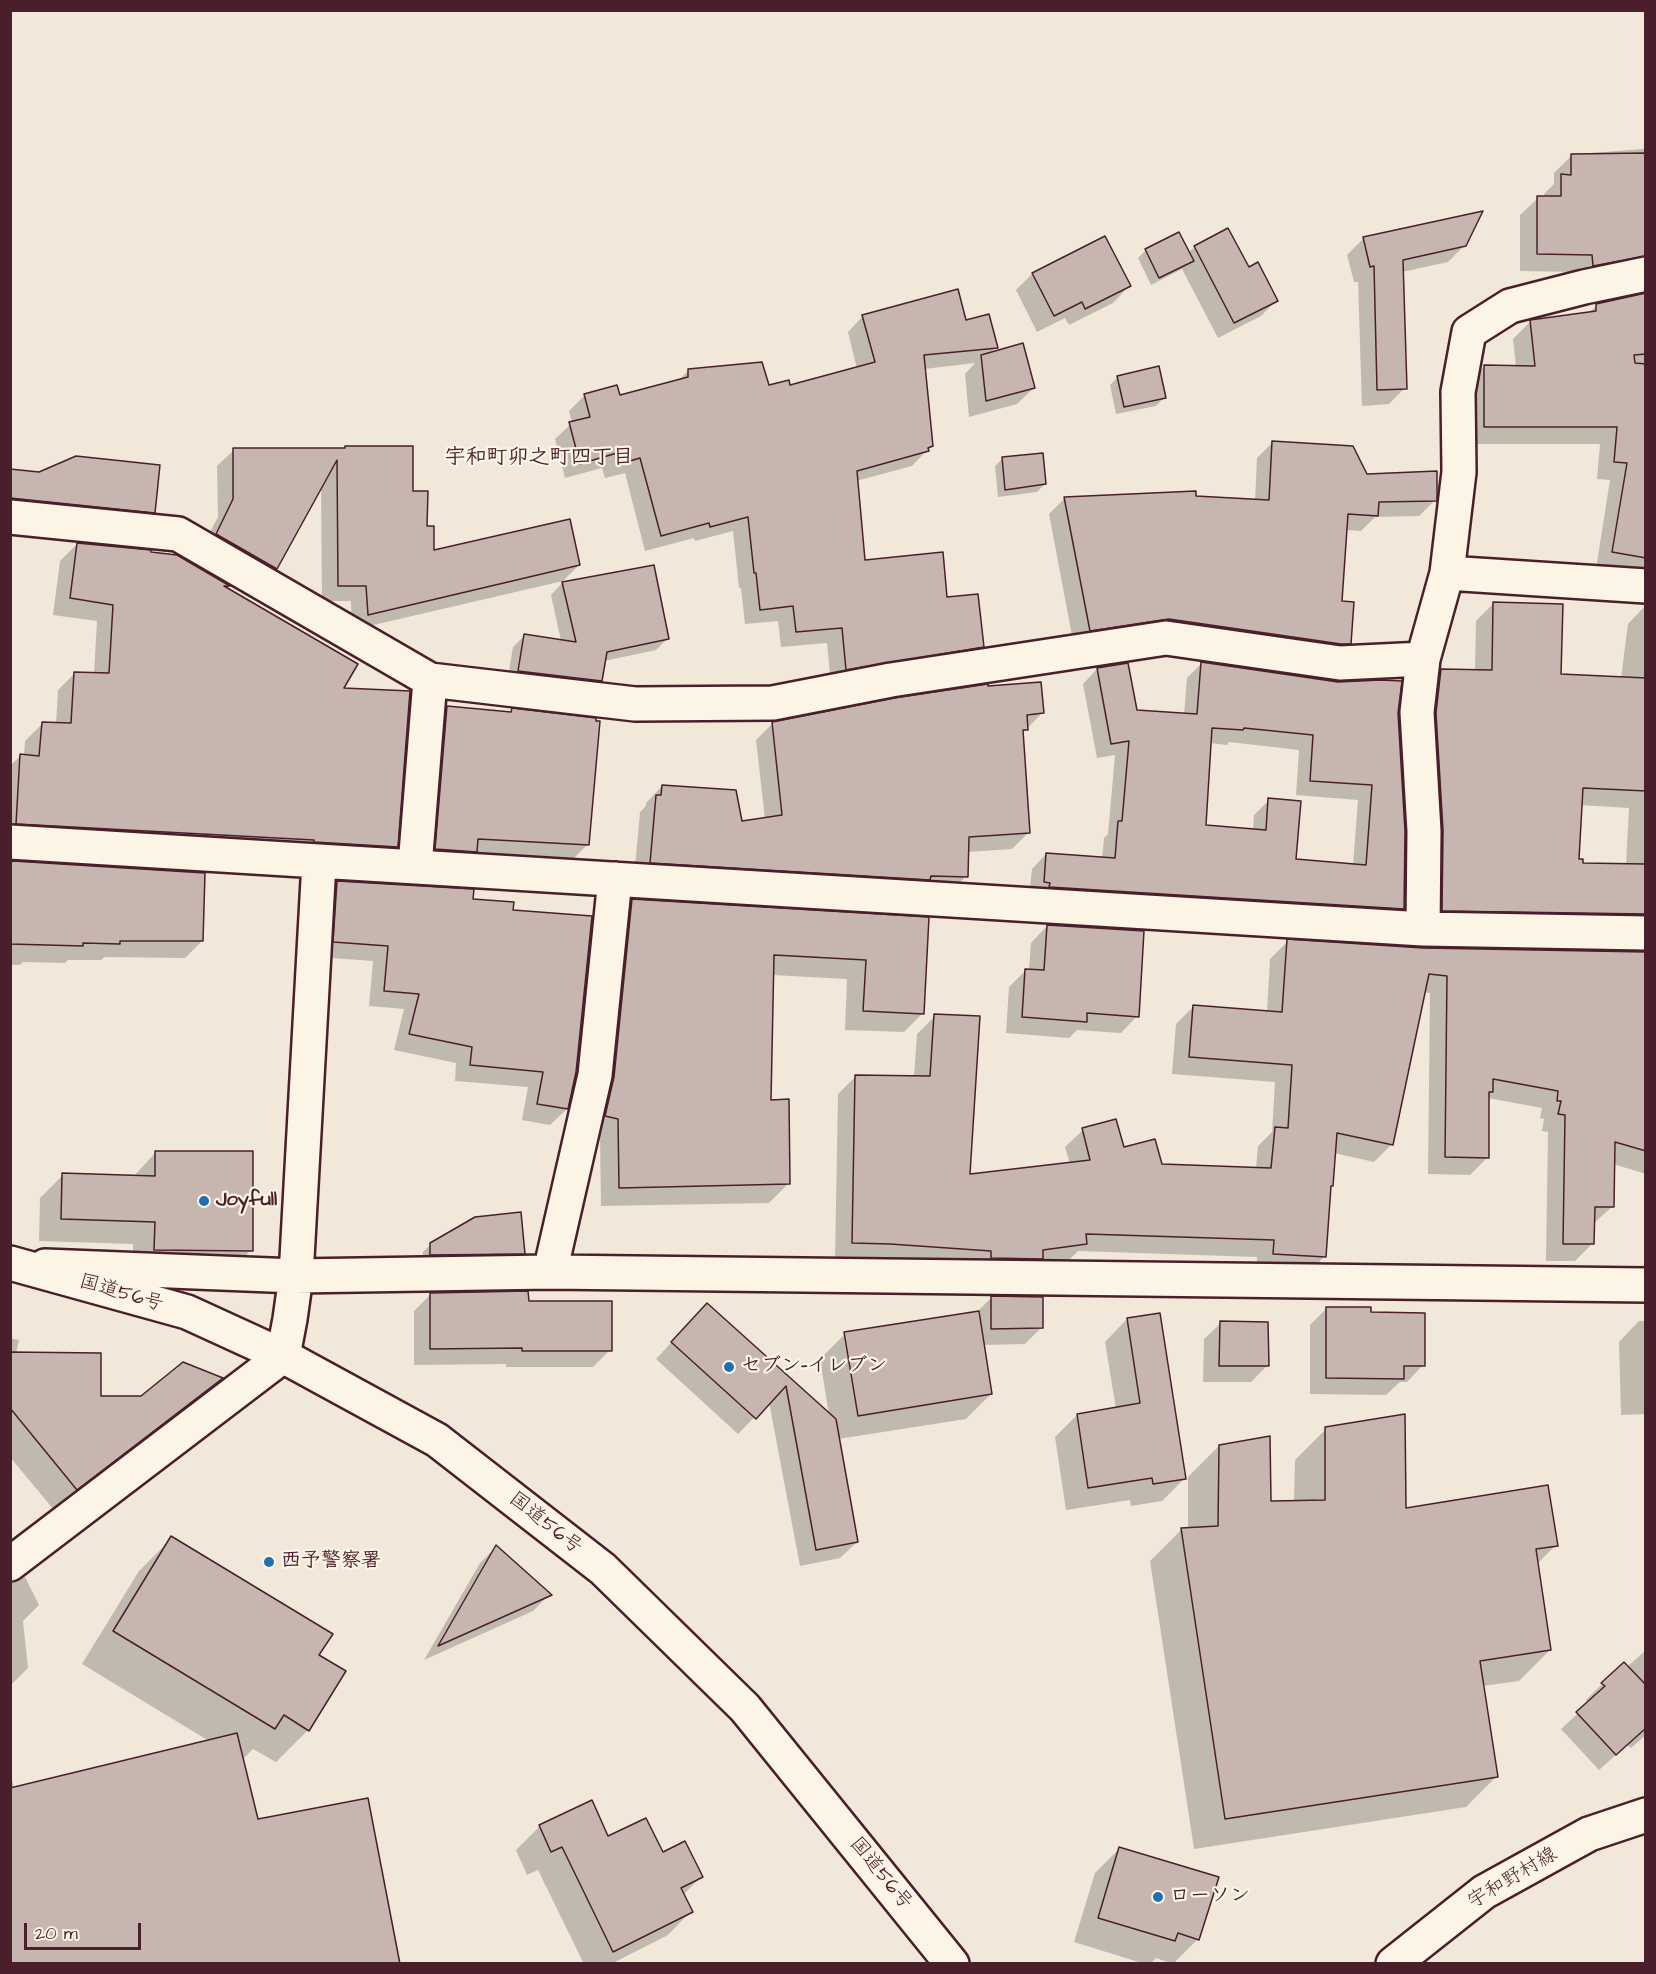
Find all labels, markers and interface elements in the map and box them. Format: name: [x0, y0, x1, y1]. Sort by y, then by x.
district label: 宇和町卯之町四丁目: [445, 446, 633, 472]
place label: Joyfull: [216, 1189, 277, 1213]
marker: Joyfull: [197, 1194, 211, 1208]
street label: 国道56号: [76, 1271, 166, 1317]
place label: セブン-イレブン: [741, 1355, 887, 1379]
marker: セブン-イレブン: [722, 1360, 736, 1374]
street label: 国道56号: [503, 1488, 587, 1560]
place label: 西予警察署: [281, 1550, 381, 1574]
marker: 西予警察署: [262, 1555, 276, 1569]
street label: 国道56号: [843, 1833, 917, 1915]
street label: 宇和野村線: [1464, 1843, 1562, 1915]
place label: ローソン: [1170, 1885, 1250, 1909]
marker: ローソン: [1151, 1890, 1165, 1904]
scale bar: [27, 1911, 144, 1949]
text: 20 m: [35, 1921, 78, 1946]

